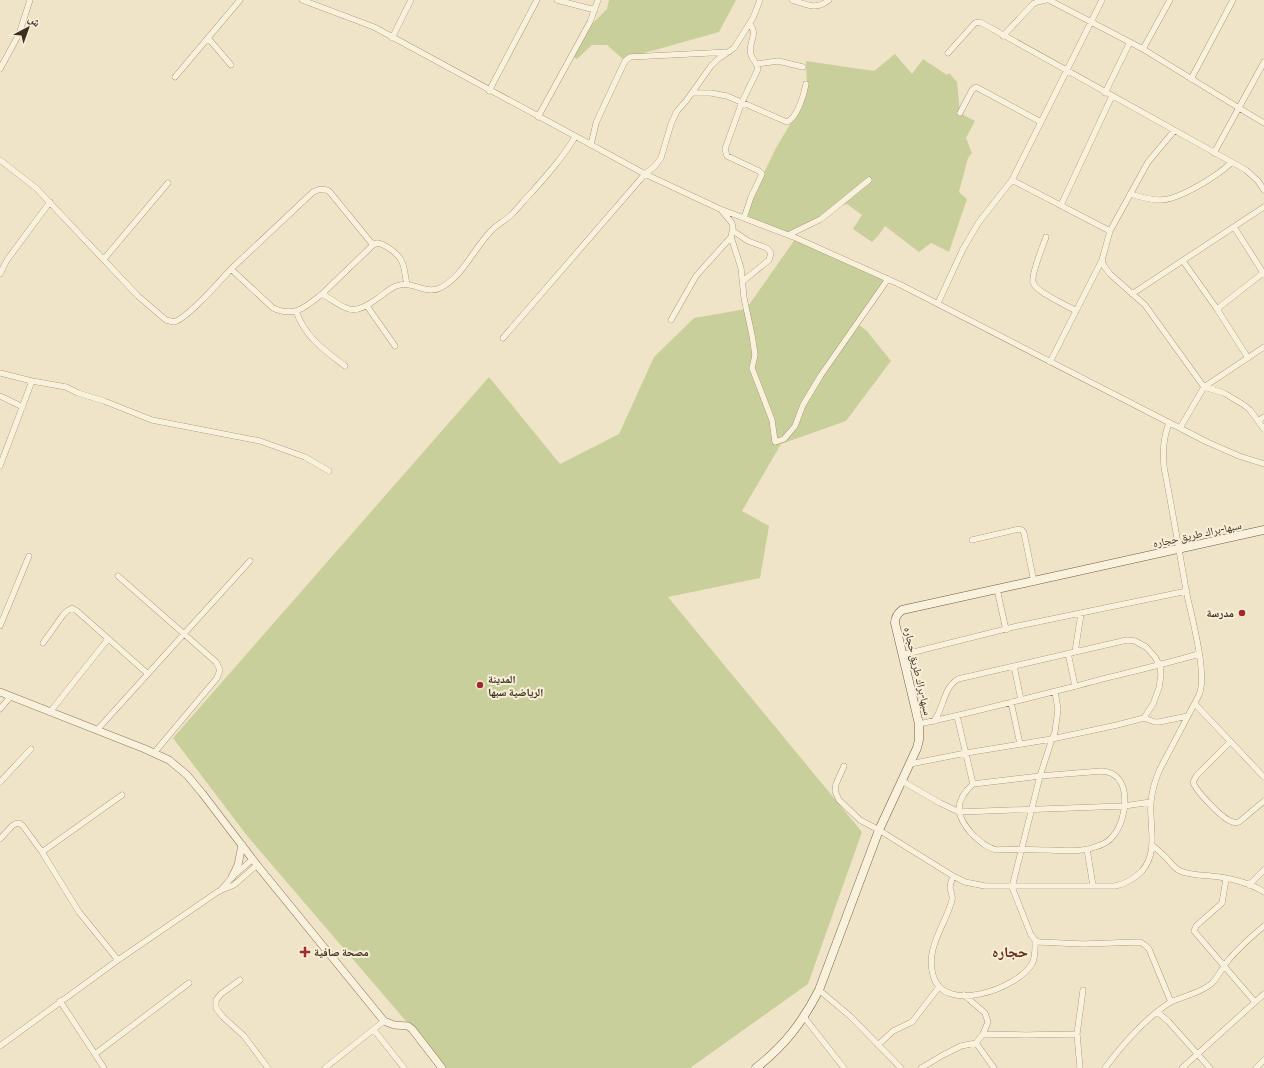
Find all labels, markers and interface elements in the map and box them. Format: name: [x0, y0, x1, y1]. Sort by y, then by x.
north arrow: [8, 8, 48, 48]
text: ش: [25, 10, 45, 31]
street label: سبها-براك طريق حجاره: [1151, 516, 1243, 550]
place label: مدرسة: [1206, 604, 1234, 620]
marker: مدرسة: [1237, 608, 1247, 618]
street label: سبها-براك طريق حجاره: [901, 625, 937, 717]
place label: المدينة الرياضية سبها: [488, 670, 543, 699]
marker: المدينة الرياضية سبها: [475, 680, 485, 690]
district label: حجاره: [992, 939, 1028, 962]
place label: مصحة صافية: [314, 943, 369, 959]
marker: مصحة صافية: [299, 946, 311, 958]

